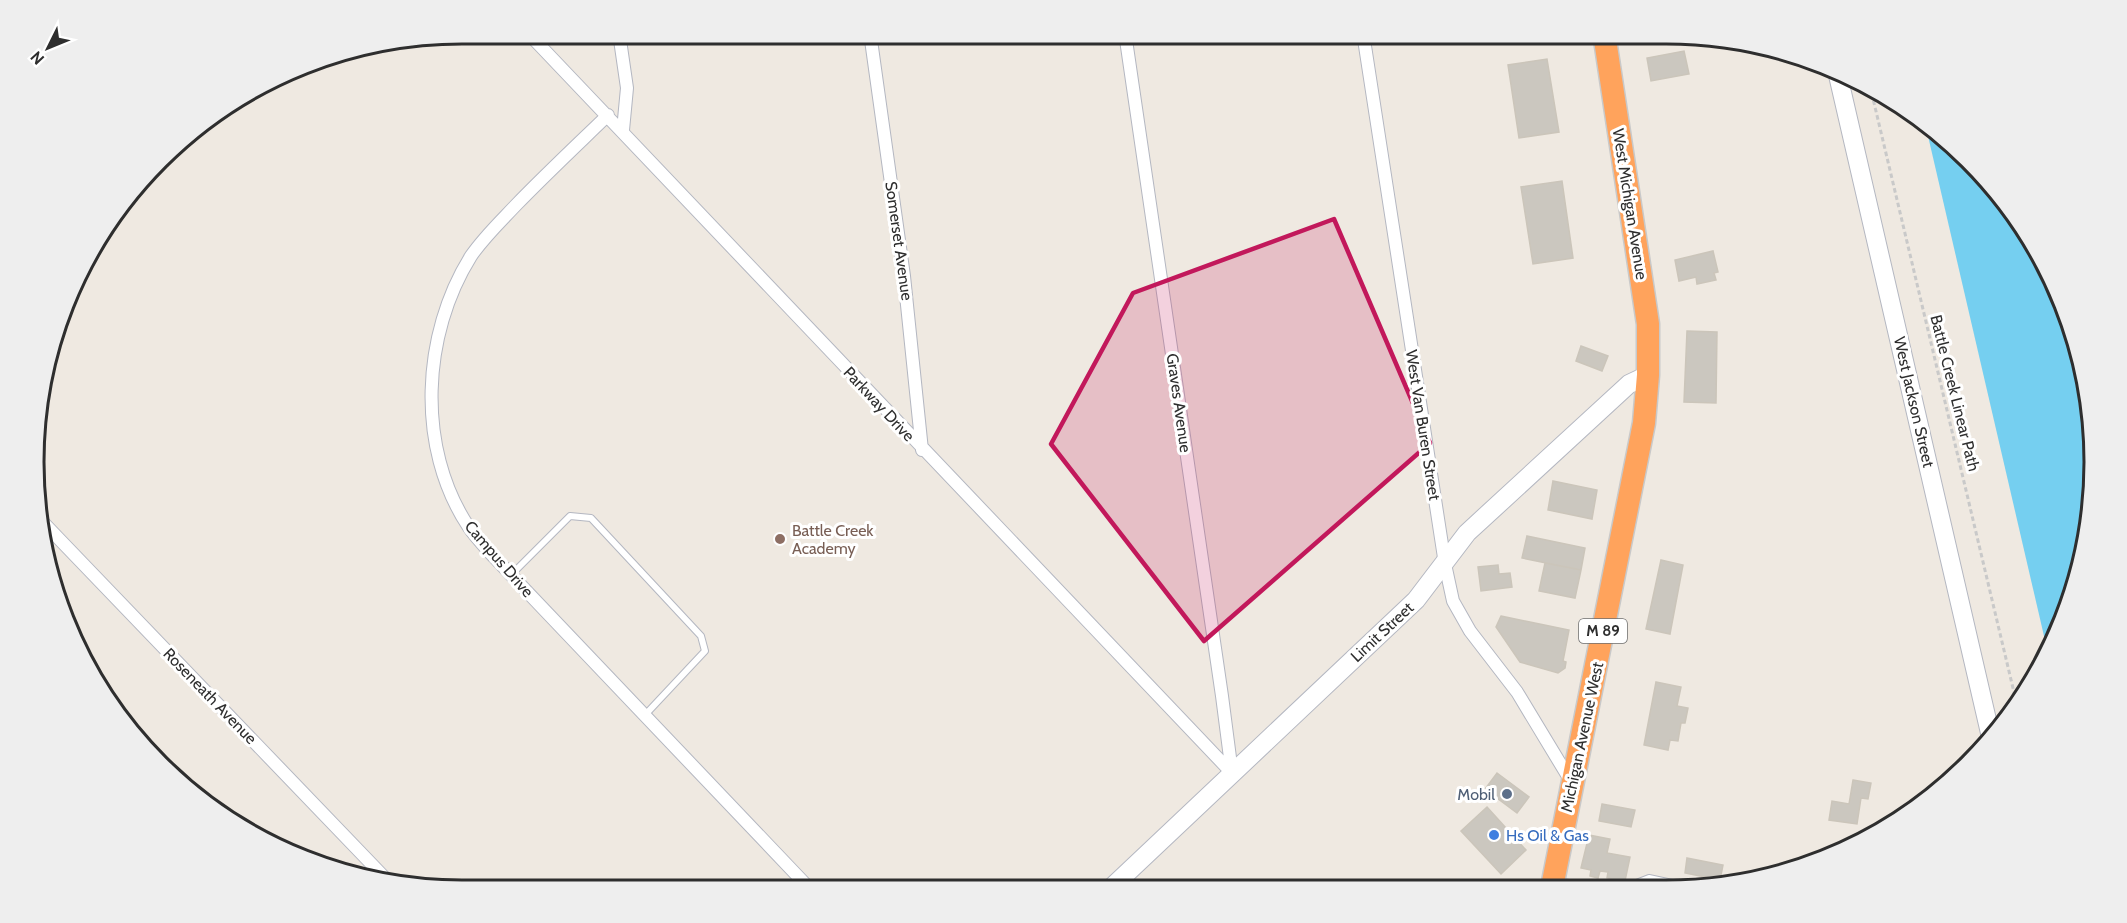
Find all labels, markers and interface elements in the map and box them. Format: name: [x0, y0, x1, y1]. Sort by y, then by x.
north arrow: [18, 18, 78, 78]
text: N: [27, 47, 48, 69]
street label: West Michigan Avenue: [1609, 127, 1651, 281]
street label: Somerset Avenue: [881, 180, 917, 302]
street label: Battle Creek Linear Path: [1926, 313, 1984, 473]
street label: West Jackson Street: [1890, 335, 1938, 470]
street label: West Van Buren Street: [1402, 348, 1444, 502]
street label: Graves Avenue: [1163, 352, 1195, 454]
street label: Parkway Drive: [840, 363, 918, 445]
street label: Campus Drive: [461, 517, 537, 601]
place label: Battle Creek Academy: [792, 521, 874, 558]
marker: Battle Creek Academy: [773, 532, 787, 546]
street label: Limit Street: [1347, 598, 1418, 666]
road number: M 89: [1579, 619, 1627, 643]
street label: Roseneath Avenue: [159, 644, 261, 748]
street label: Michigan Avenue West: [1557, 660, 1607, 814]
place label: Mobil: [1457, 785, 1495, 804]
marker: Mobil: [1500, 787, 1514, 801]
place label: Hs Oil & Gas: [1506, 826, 1589, 845]
marker: Hs Oil & Gas: [1487, 828, 1501, 842]

